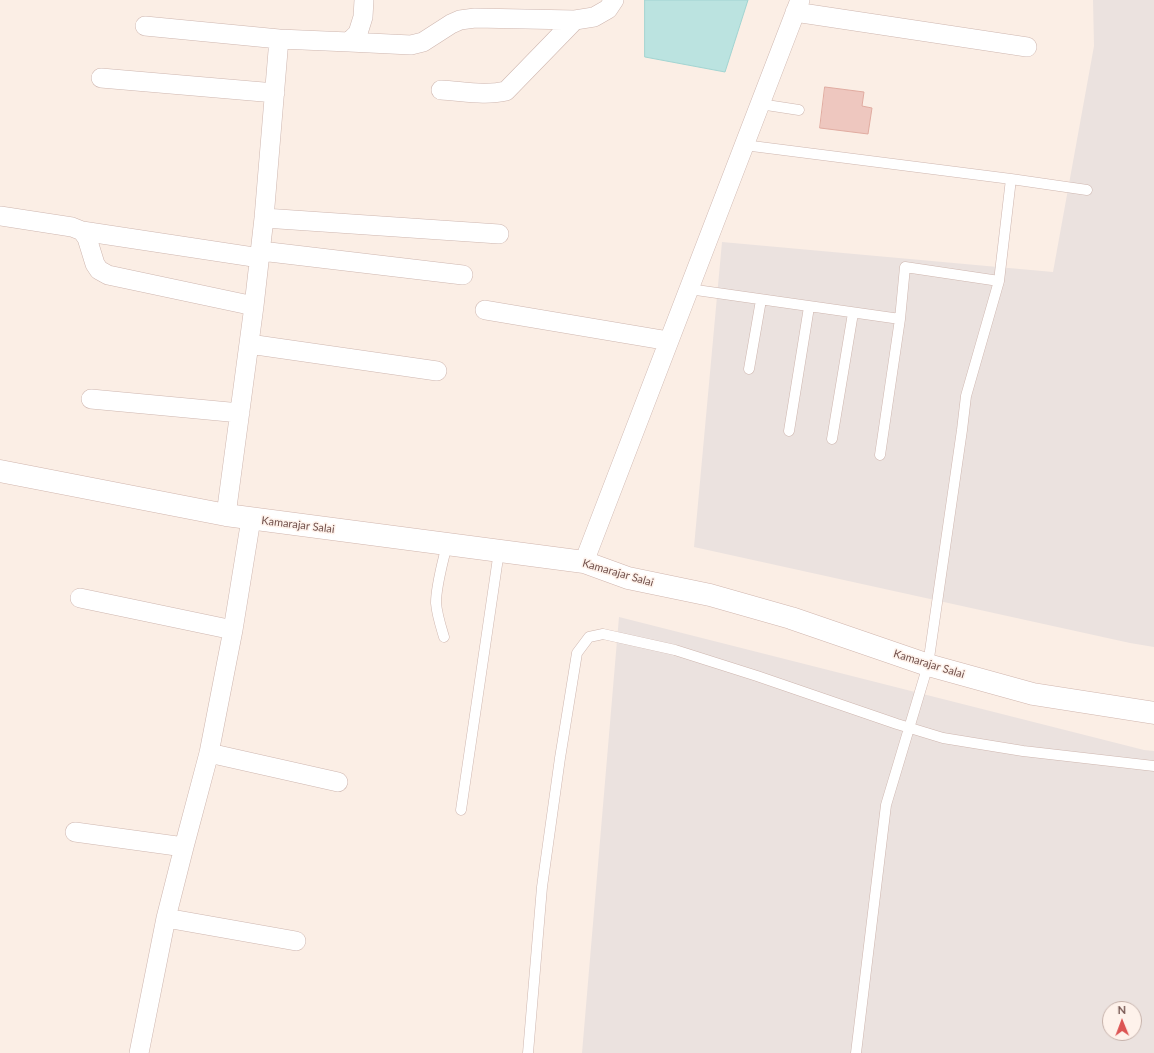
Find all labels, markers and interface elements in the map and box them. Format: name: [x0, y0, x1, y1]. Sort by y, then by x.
street label: Kamarajar Salai: [261, 514, 335, 536]
street label: Kamarajar Salai: [581, 557, 655, 589]
street label: Kamarajar Salai: [892, 647, 966, 681]
north arrow: [1102, 1001, 1142, 1041]
text: N: [1117, 1003, 1126, 1016]

